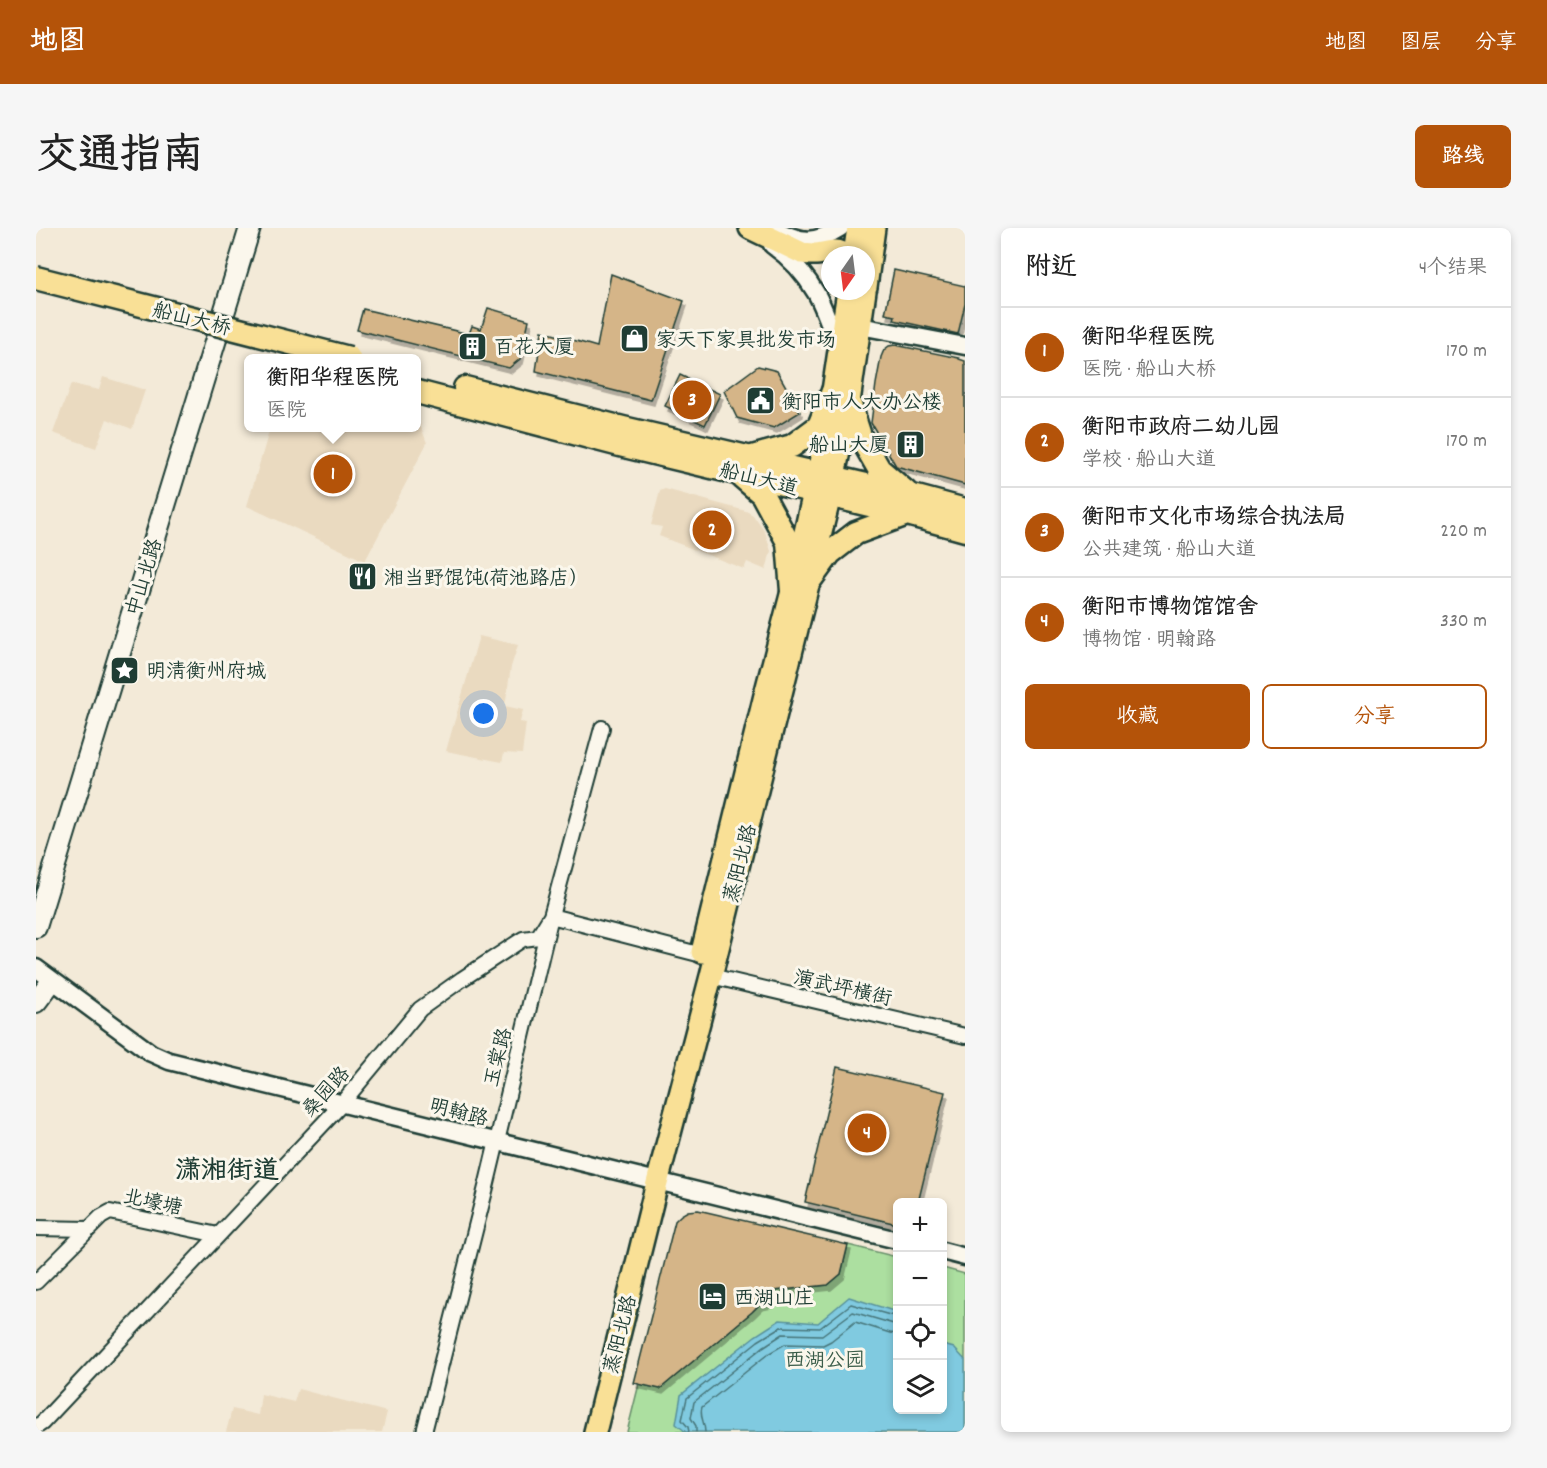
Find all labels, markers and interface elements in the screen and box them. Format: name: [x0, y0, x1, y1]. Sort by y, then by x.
text: 地图: [30, 24, 86, 64]
text: 地图: [1325, 29, 1367, 59]
text: 图层: [1400, 29, 1442, 59]
text: 分享: [1475, 29, 1517, 59]
button: 路线: [1415, 125, 1511, 188]
text: 交通指南: [36, 129, 204, 189]
north arrow: [821, 246, 875, 300]
text: 附近: [1025, 250, 1077, 287]
text: 4个结果: [1419, 255, 1487, 283]
street label: 船山大桥: [149, 298, 233, 344]
shop icon: 家天下家具批发市场: [619, 323, 651, 355]
text: 衡阳华程医院: [1082, 323, 1214, 354]
place label: 家天下家具批发市场: [656, 328, 836, 356]
building icon: 百花大厦: [457, 330, 489, 362]
place label: 百花大厦: [494, 335, 574, 363]
text: 1: [1042, 338, 1047, 366]
text: 170 m: [1446, 338, 1487, 366]
popup: [244, 354, 421, 432]
text: 医院 · 船山大桥: [1082, 357, 1216, 385]
text: 衡阳华程医院: [266, 364, 399, 395]
pin: 3: [672, 378, 712, 423]
public building icon: 衡阳市人大办公楼: [745, 385, 777, 417]
place label: 衡阳市人大办公楼: [782, 390, 942, 418]
text: 医院: [266, 398, 306, 426]
text: 衡阳市政府二幼儿园: [1082, 413, 1280, 444]
building icon: 船山大厦: [894, 428, 926, 460]
text: 2: [1040, 428, 1049, 456]
text: 170 m: [1446, 428, 1487, 456]
place label: 船山大厦: [809, 433, 889, 461]
text: 学校 · 船山大道: [1082, 447, 1216, 475]
pin: 1: [314, 452, 352, 496]
street label: 船山大道: [716, 458, 800, 504]
text: 衡阳市文化市场综合执法局: [1082, 503, 1346, 534]
pin: 2: [692, 508, 732, 552]
text: 3: [1040, 518, 1049, 546]
text: 220 m: [1440, 518, 1487, 546]
street label: 中山北路: [121, 535, 171, 620]
text: 公共建筑 · 船山大道: [1082, 537, 1256, 565]
restaurant icon: 湘当野馄饨(荷池路店）: [347, 561, 379, 593]
place label: 湘当野馄饨(荷池路店）: [384, 566, 589, 594]
text: 衡阳市博物馆馆舍: [1082, 593, 1258, 624]
text: 4: [1040, 608, 1049, 636]
text: 330 m: [1440, 608, 1487, 636]
text: 博物馆 · 明翰路: [1082, 627, 1216, 655]
place icon: 明清衡州府城: [109, 654, 141, 686]
place label: 明清衡州府城: [146, 659, 266, 687]
button: 收藏: [1025, 684, 1250, 749]
button: 分享: [1262, 684, 1487, 749]
your location: [469, 699, 498, 728]
street label: 蒸阳北路: [719, 821, 765, 906]
street label: 演武坪横街: [790, 965, 894, 1015]
street label: 玉棠路: [479, 1024, 521, 1090]
street label: 桑园路: [297, 1061, 358, 1125]
street label: 明翰路: [426, 1093, 492, 1135]
pin: 4: [848, 1110, 886, 1156]
district label: 潇湘街道: [175, 1154, 279, 1191]
street label: 北壕塘: [120, 1184, 185, 1224]
map controls: [893, 1198, 947, 1414]
button: +: [893, 1198, 947, 1252]
button: −: [893, 1252, 947, 1306]
hotel icon: 西湖山庄: [697, 1281, 729, 1313]
place label: 西湖山庄: [734, 1286, 814, 1314]
street label: 蒸阳北路: [599, 1292, 645, 1377]
button: locate: [893, 1306, 947, 1360]
park label: 西湖公园: [785, 1348, 865, 1376]
button: layers: [893, 1360, 947, 1414]

